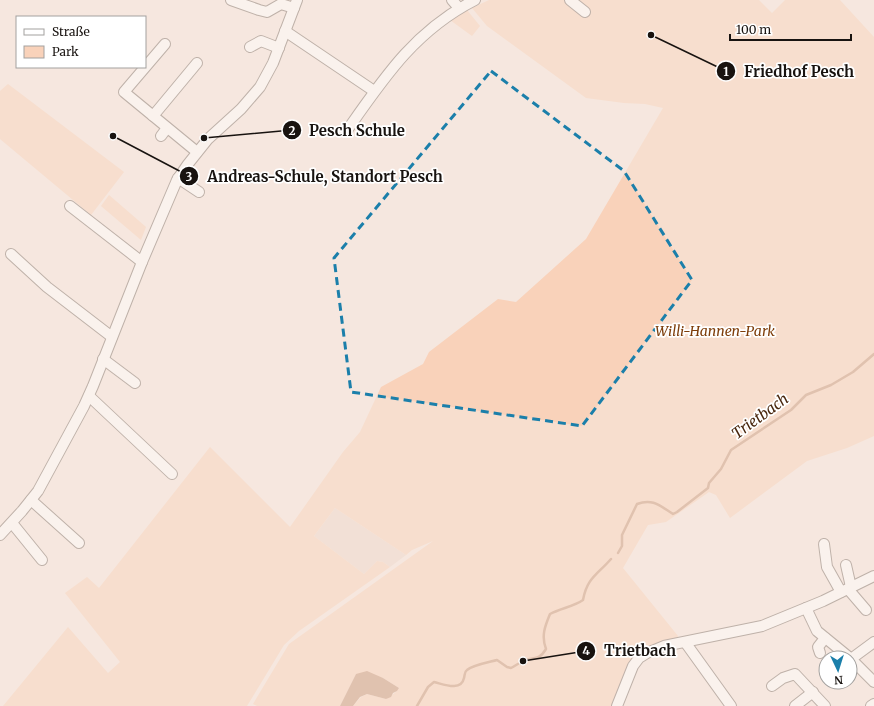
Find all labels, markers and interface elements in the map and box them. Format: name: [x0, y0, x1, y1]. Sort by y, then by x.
legend: [16, 16, 146, 68]
scale bar: [730, 16, 851, 42]
text: 100 m: [736, 22, 771, 37]
text: Straße: [52, 24, 90, 39]
text: Park: [52, 44, 79, 59]
callout: Friedhof Pesch: [716, 58, 862, 85]
text: Friedhof Pesch: [744, 62, 854, 81]
text: 1: [723, 64, 729, 79]
callout: Pesch Schule: [282, 117, 413, 144]
text: Pesch Schule: [309, 121, 405, 140]
text: 2: [288, 123, 296, 138]
callout: Andreas-Schule, Standort Pesch: [179, 163, 450, 190]
text: Andreas-Schule, Standort Pesch: [206, 167, 443, 187]
text: 3: [186, 169, 193, 184]
park label: Willi-Hannen-Park: [655, 322, 775, 340]
water label: Trietbach: [728, 389, 792, 443]
callout: Trietbach: [576, 637, 684, 664]
text: Trietbach: [604, 641, 676, 660]
text: 4: [582, 643, 590, 658]
north arrow: [818, 650, 858, 690]
text: N: [834, 673, 844, 687]

